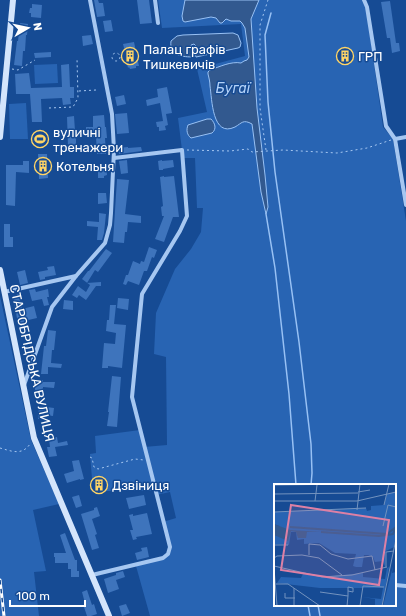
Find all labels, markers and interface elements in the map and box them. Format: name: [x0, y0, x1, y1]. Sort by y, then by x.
north arrow: [8, 8, 48, 48]
text: N: [30, 22, 44, 32]
place label: Палац графів Тишкевичів: [143, 42, 226, 72]
building icon: Палац графів Тишкевичів: [120, 46, 140, 66]
building icon: ГРП: [335, 46, 355, 66]
place label: ГРП: [358, 49, 382, 64]
water label: Бугаї: [216, 80, 252, 97]
place label: вуличні тренажери: [53, 125, 123, 155]
sports icon: вуличні тренажери: [30, 129, 50, 149]
building icon: Котельня: [33, 156, 53, 176]
place label: Котельня: [56, 159, 114, 174]
street label: СТАРОБРІДСЬКА ВУЛИЦЯ: [7, 283, 57, 443]
building icon: Дзвіниця: [89, 475, 109, 495]
place label: Дзвіниця: [112, 478, 169, 493]
inset map: [274, 484, 396, 606]
scale bar: [10, 582, 85, 608]
text: 100 m: [16, 589, 50, 603]

